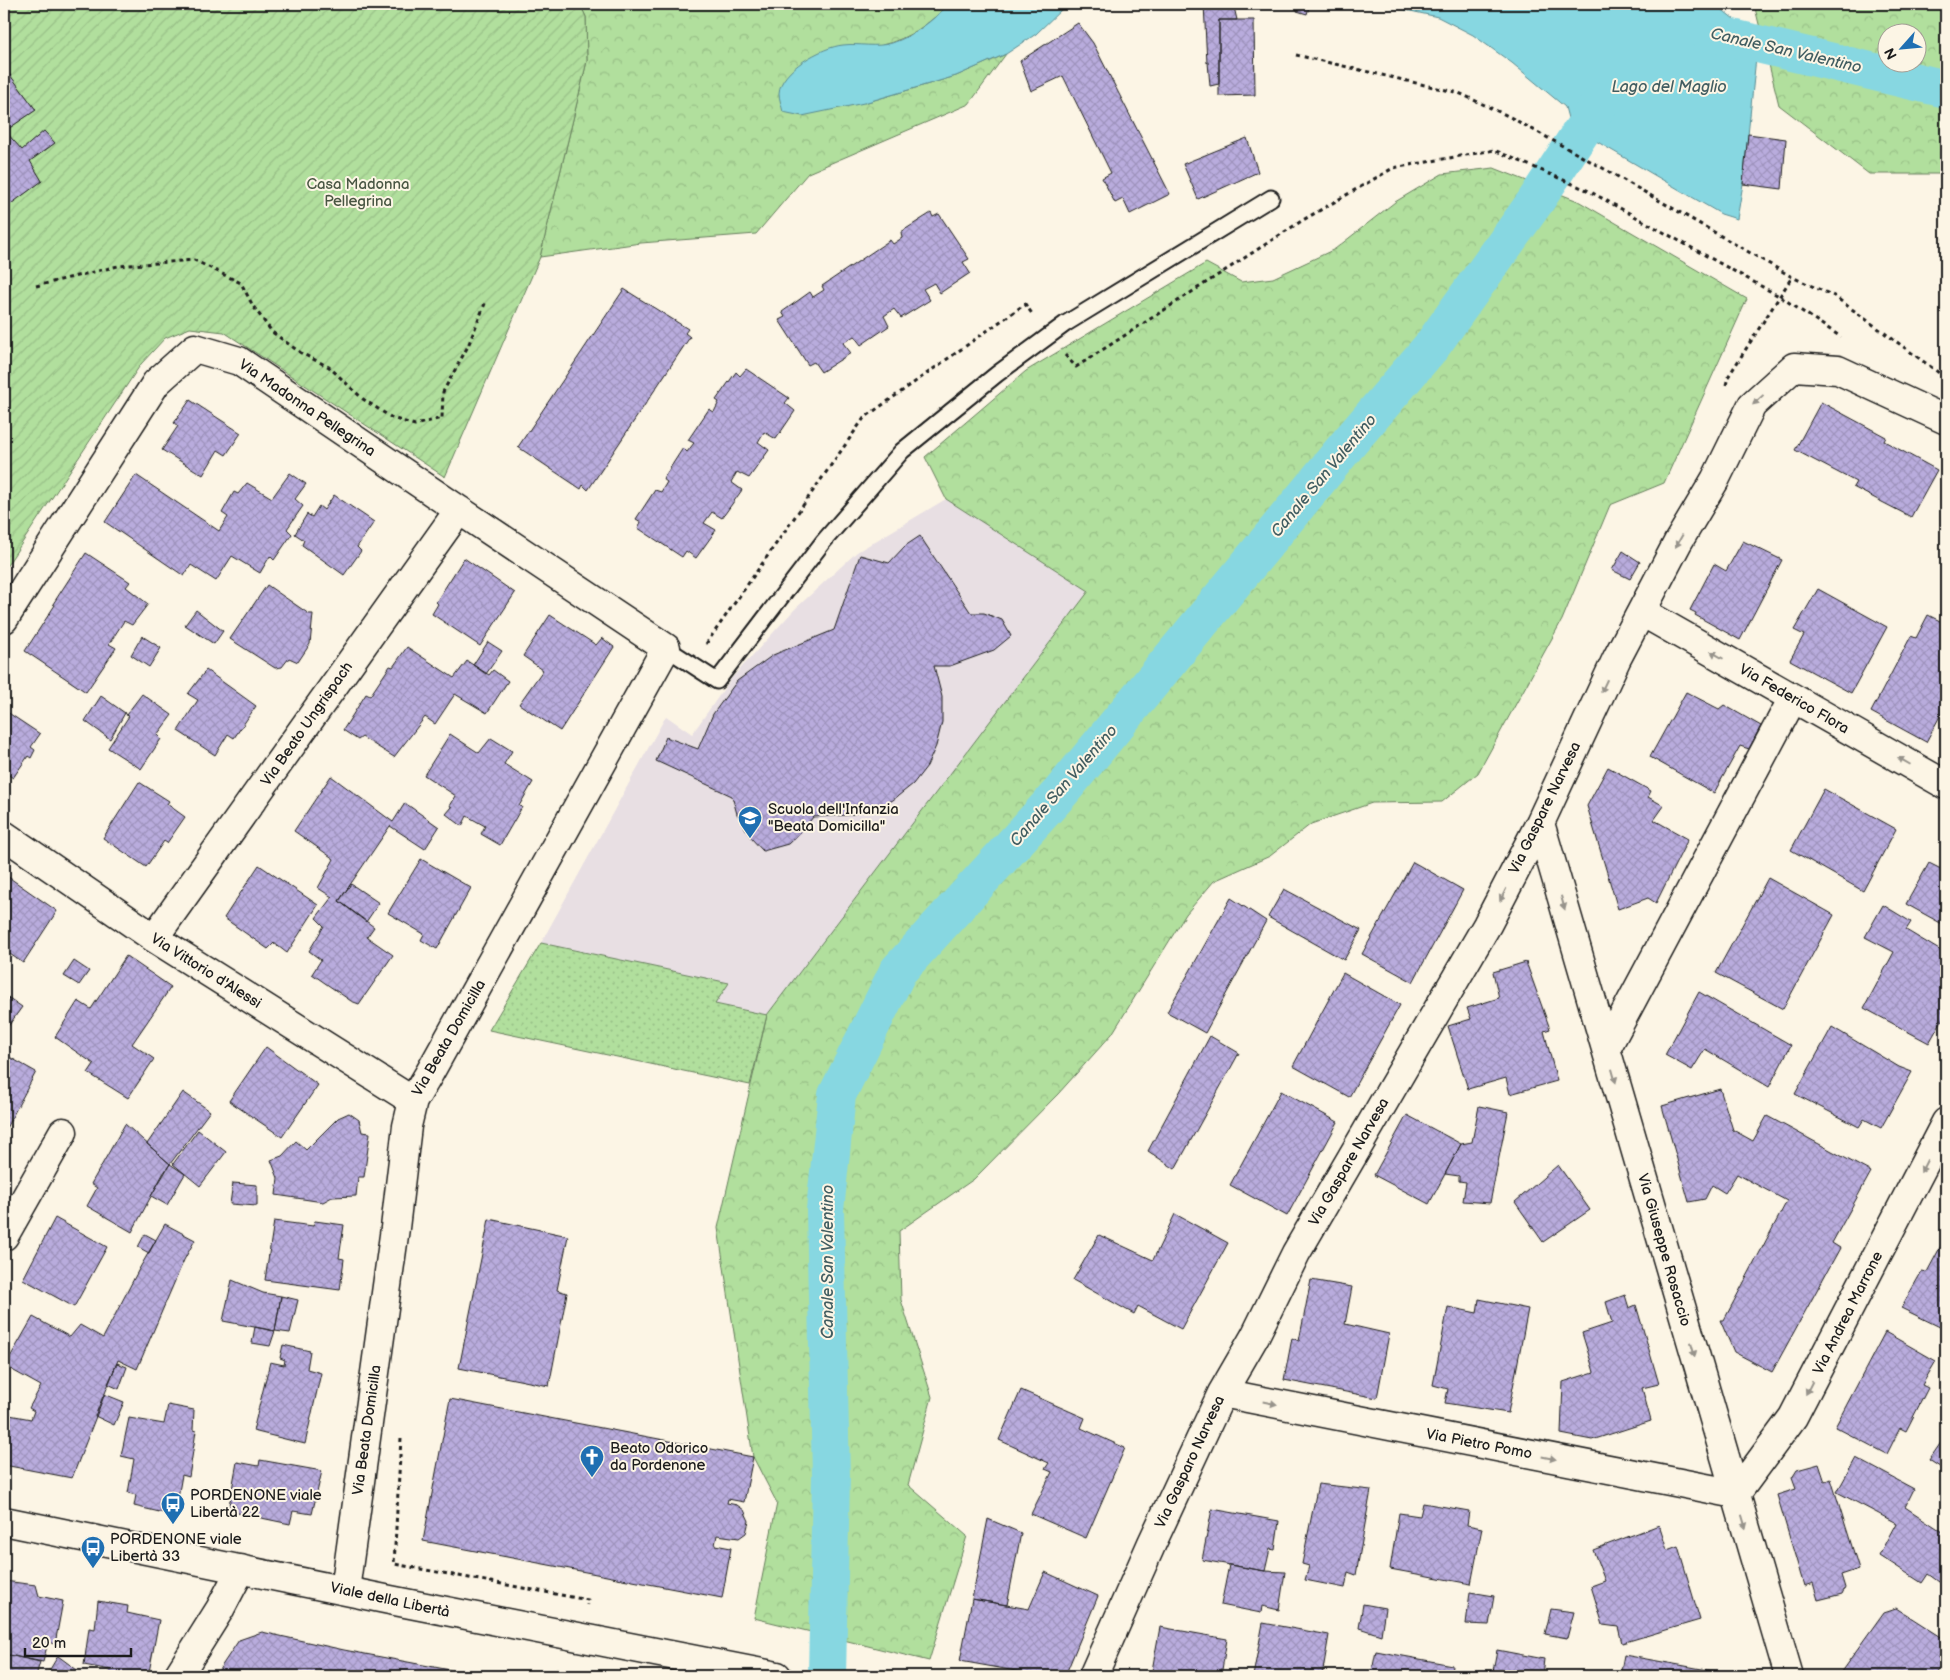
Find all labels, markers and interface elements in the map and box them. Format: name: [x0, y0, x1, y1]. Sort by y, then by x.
north arrow: [1878, 22, 1928, 72]
water label: Canale San Valentino: [1709, 24, 1863, 78]
text: N: [1881, 45, 1901, 62]
water label: Lago del Maglio: [1611, 78, 1727, 97]
park label: Casa Madonna Pellegrina: [306, 175, 410, 211]
street label: Via Madonna Pellegrina: [235, 355, 379, 461]
one-way arrow: [1752, 394, 1764, 406]
water label: Canale San Valentino: [1267, 411, 1381, 541]
one-way arrow: [1675, 534, 1683, 549]
one-way arrow: [1710, 650, 1724, 659]
street label: Via Beato Ungrispach: [257, 658, 357, 790]
street label: Via Federico Flora: [1736, 660, 1852, 738]
one-way arrow: [1600, 678, 1609, 693]
water label: Canale San Valentino: [1006, 722, 1122, 850]
street label: Via Gaspare Narvesa: [1505, 739, 1585, 877]
one-way arrow: [1897, 757, 1910, 766]
place label: Scuola dell'Infanzia "Beata Domicilla": [768, 800, 899, 836]
school or university icon: Scuola dell'Infanzia "Beata Domicilla": [737, 805, 763, 839]
one-way arrow: [1499, 887, 1507, 902]
one-way arrow: [1560, 896, 1568, 911]
street label: Via Vittorio d'Alessi: [147, 929, 265, 1013]
street label: Via Beata Domicilla: [408, 976, 490, 1100]
one-way arrow: [1610, 1069, 1618, 1084]
street label: Via Gaspare Narvesa: [1305, 1095, 1393, 1229]
one-way arrow: [1920, 1158, 1928, 1173]
street label: Via Giuseppe Rosaccio: [1633, 1171, 1695, 1329]
water label: Canale San Valentino: [819, 1185, 838, 1339]
street label: Via Andrea Marrone: [1809, 1248, 1887, 1378]
one-way arrow: [1690, 1342, 1698, 1357]
street label: Via Beata Domicilla: [348, 1364, 386, 1496]
one-way arrow: [1805, 1380, 1813, 1395]
street label: Via Gasparo Narvesa: [1151, 1393, 1229, 1531]
one-way arrow: [1262, 1399, 1278, 1407]
street label: Via Pietro Pomo: [1424, 1424, 1534, 1464]
place label: Beato Odorico da Pordenone: [610, 1439, 708, 1475]
church icon: Beato Odorico da Pordenone: [579, 1444, 605, 1478]
one-way arrow: [1542, 1454, 1558, 1462]
place label: PORDENONE viale Libertà 22: [190, 1486, 322, 1522]
bus stop icon: PORDENONE viale Libertà 22: [160, 1491, 186, 1525]
one-way arrow: [1741, 1515, 1749, 1530]
place label: PORDENONE viale Libertà 33: [110, 1530, 242, 1566]
bus stop icon: PORDENONE viale Libertà 33: [80, 1535, 106, 1569]
street label: Viale della Libertà: [328, 1578, 452, 1622]
scale bar: [25, 1625, 131, 1657]
text: 20 m: [32, 1634, 66, 1653]

